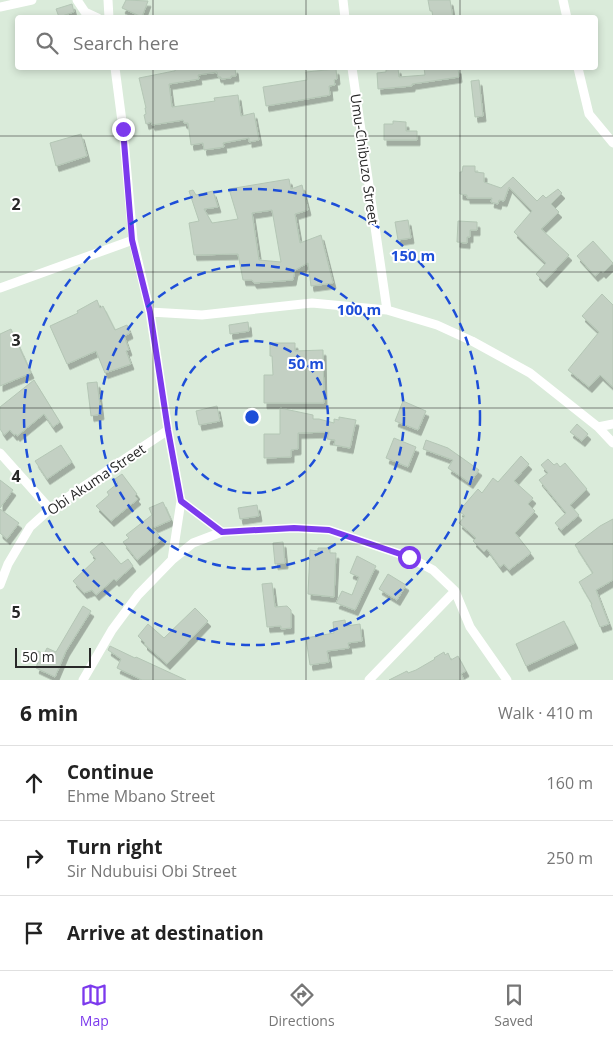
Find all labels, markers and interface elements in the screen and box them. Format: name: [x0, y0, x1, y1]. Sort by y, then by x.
search box: [15, 15, 598, 70]
icon: search: [33, 29, 61, 57]
text: Search here: [73, 30, 179, 56]
street label: Umu-Chibuzo Street: [346, 92, 384, 226]
route end: [112, 118, 135, 141]
text: 2: [11, 193, 21, 215]
text: 150 m: [391, 245, 435, 265]
text: 100 m: [337, 299, 381, 319]
text: 3: [11, 329, 21, 351]
text: 50 m: [288, 353, 324, 373]
centre of rings: [243, 408, 261, 426]
street label: Obi Akuma Street: [43, 439, 149, 519]
text: 4: [11, 465, 21, 487]
route start: [398, 546, 421, 569]
text: 5: [11, 601, 21, 623]
scale bar: [15, 645, 91, 668]
text: 50 m: [22, 647, 55, 666]
text: 6 min: [20, 699, 78, 727]
text: Walk · 410 m: [498, 702, 593, 724]
text: Continue: [67, 759, 154, 785]
icon: ahead: [20, 769, 48, 797]
text: 160 m: [547, 772, 593, 794]
text: Ehme Mbano Street: [67, 785, 215, 807]
text: Turn right: [67, 834, 162, 860]
icon: right: [20, 844, 48, 872]
text: 250 m: [547, 847, 593, 869]
text: Sir Ndubuisi Obi Street: [67, 860, 237, 882]
icon: arrive: [20, 919, 48, 947]
text: Arrive at destination: [67, 920, 264, 946]
tab: Map: [80, 981, 109, 1030]
tab: Directions: [268, 981, 335, 1030]
tab: Saved: [494, 981, 533, 1030]

